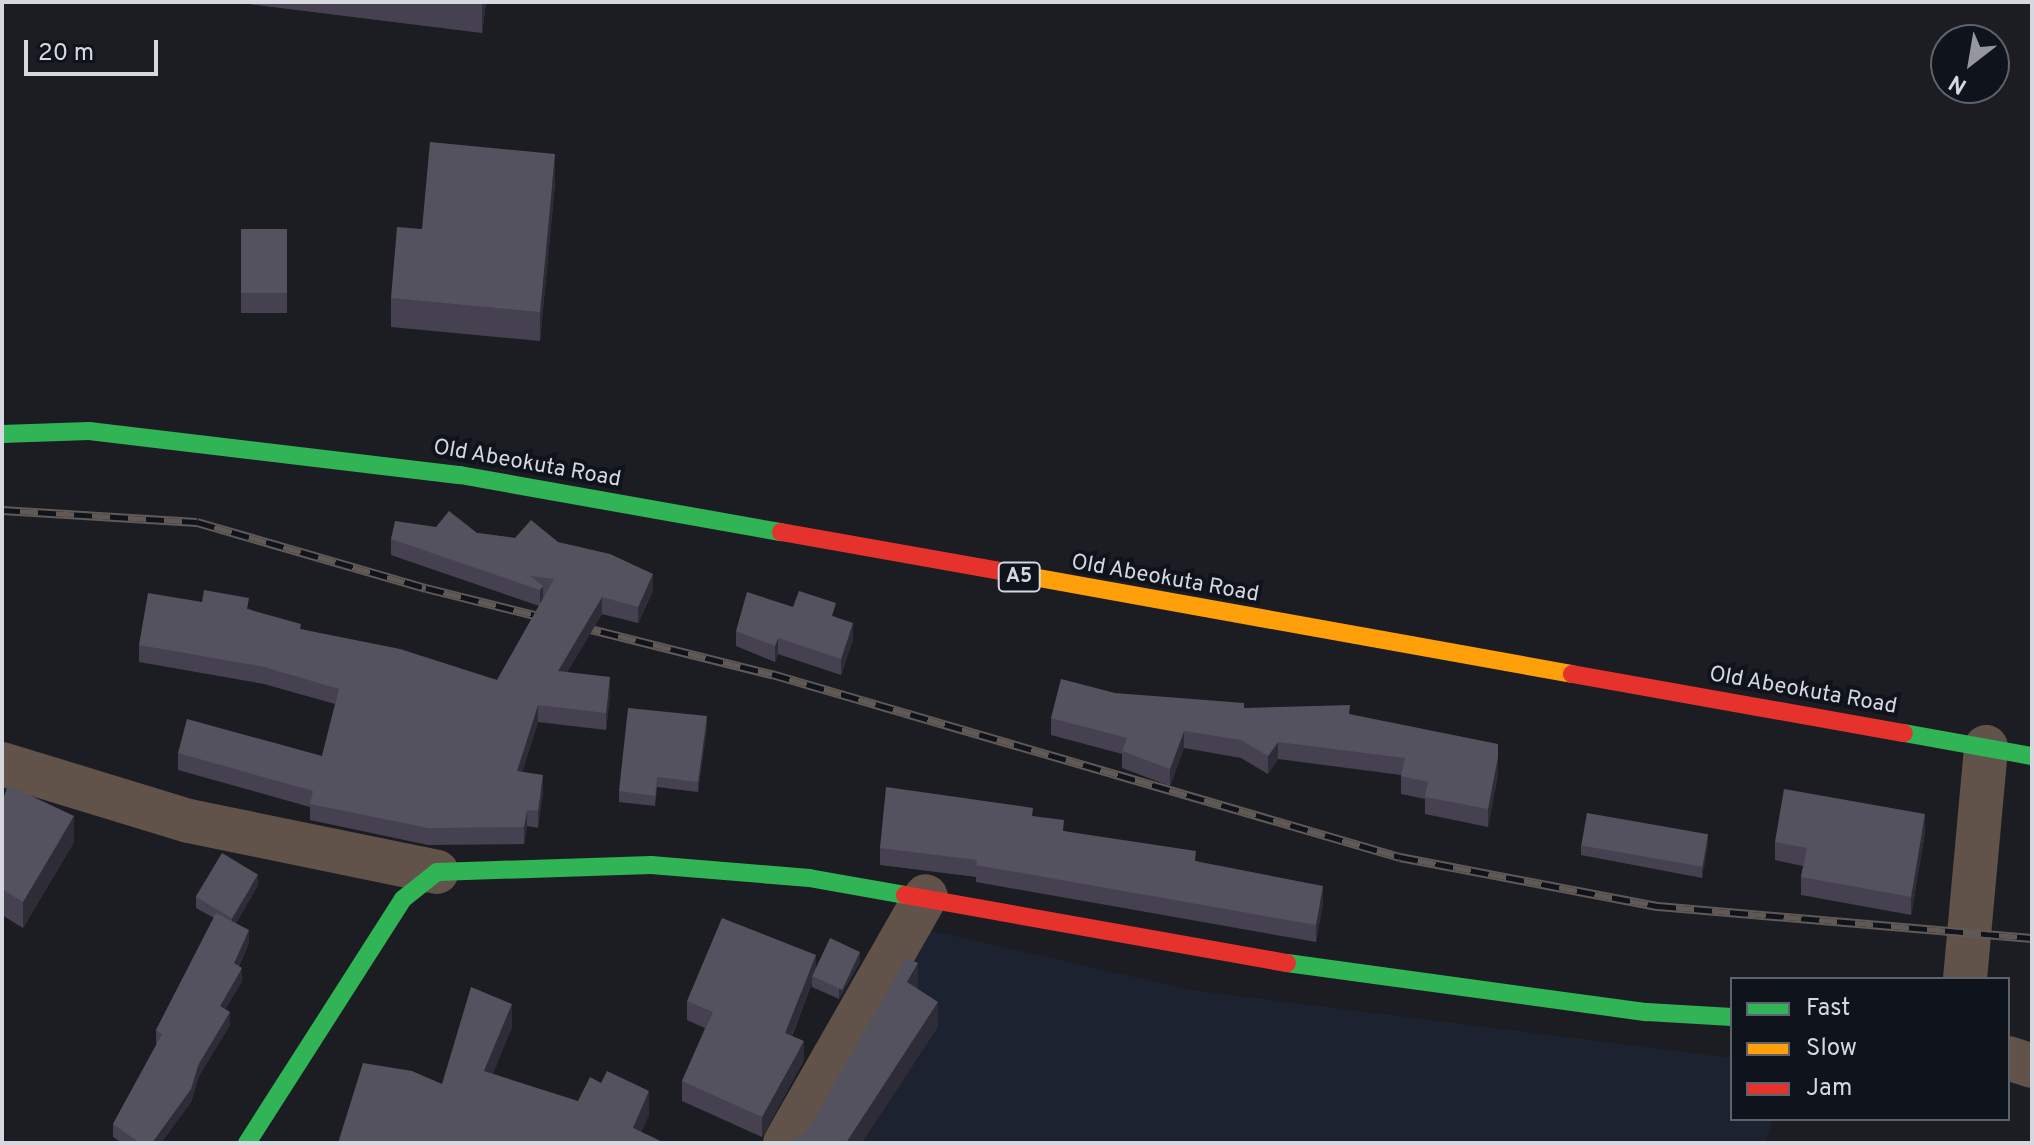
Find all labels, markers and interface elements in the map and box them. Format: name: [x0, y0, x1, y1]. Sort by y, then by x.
scale bar: [28, 24, 162, 74]
north arrow: [1930, 24, 2010, 104]
text: 20 m: [38, 39, 94, 69]
text: N: [1945, 68, 1972, 99]
street label: Old Abeokuta Road: [431, 434, 623, 494]
street label: Old Abeokuta Road: [1069, 549, 1261, 609]
road number: A5: [997, 561, 1041, 593]
street label: Old Abeokuta Road: [1707, 661, 1899, 721]
legend: [1730, 977, 2010, 1121]
text: Fast: [1806, 994, 1850, 1024]
text: Slow: [1806, 1034, 1857, 1064]
text: Jam: [1806, 1074, 1852, 1104]

